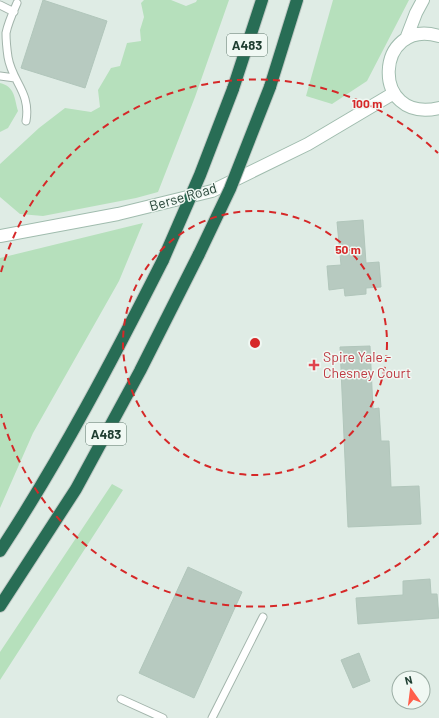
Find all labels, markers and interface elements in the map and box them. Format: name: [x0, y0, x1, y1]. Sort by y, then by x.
road number: A483: [227, 34, 267, 56]
text: 100 m: [352, 96, 382, 110]
street label: Berse Road: [147, 179, 218, 214]
text: 50 m: [335, 242, 361, 256]
centre of rings: [248, 336, 262, 350]
place label: Spire Yale - Chesney Court: [323, 348, 411, 381]
marker: Spire Yale - Chesney Court: [308, 359, 320, 371]
road number: A483: [86, 423, 126, 445]
north arrow: [391, 670, 431, 710]
text: N: [403, 673, 414, 687]

